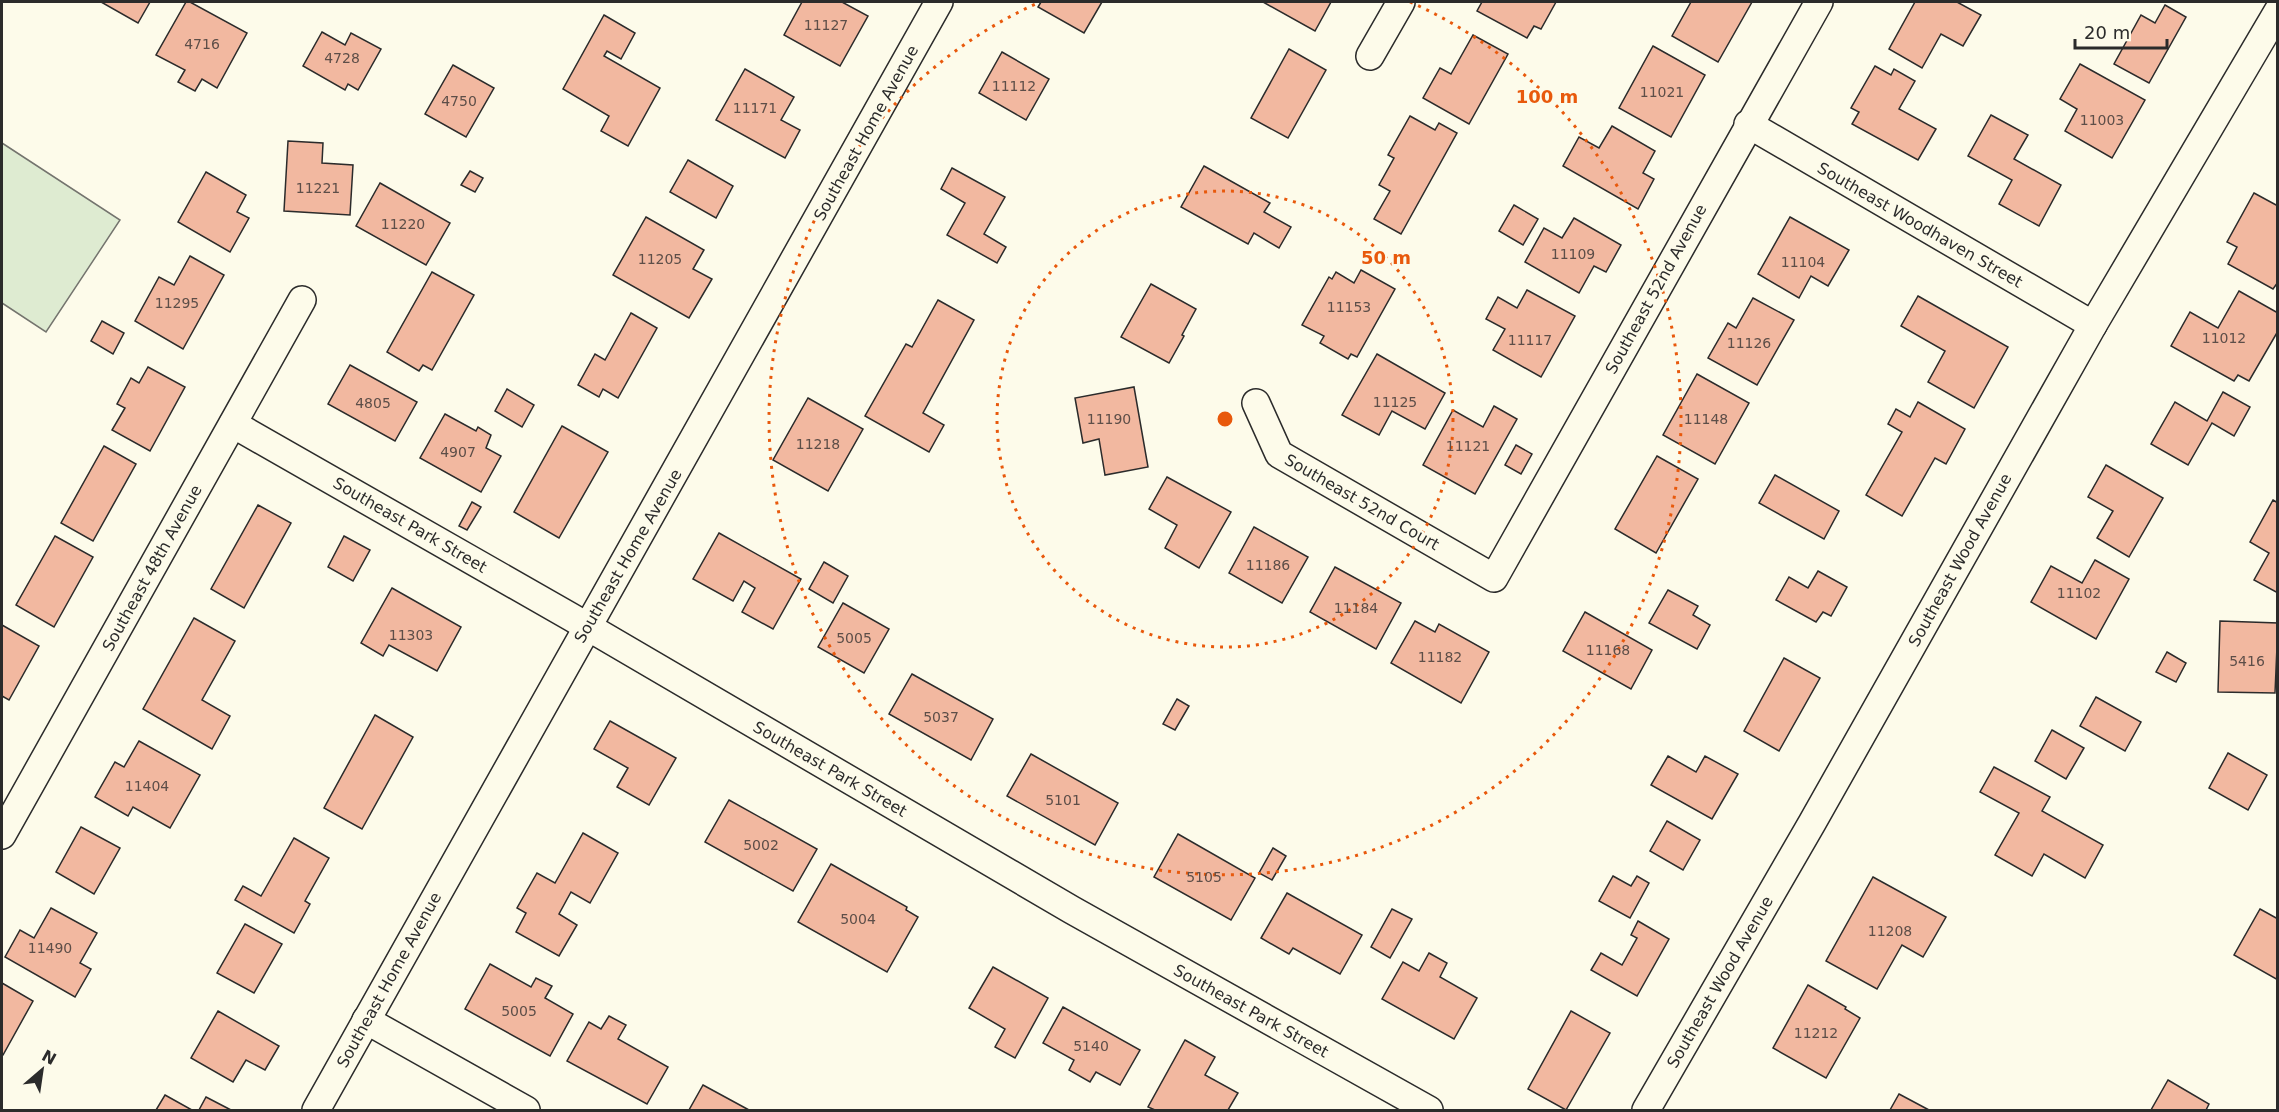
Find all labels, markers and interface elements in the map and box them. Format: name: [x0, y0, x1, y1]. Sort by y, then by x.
scale bar: [2075, 12, 2166, 50]
house number: 11127: [804, 17, 848, 33]
text: 20 m: [2084, 22, 2130, 43]
house number: 4716: [184, 36, 220, 52]
street label: Southeast Home Avenue: [810, 42, 922, 224]
house number: 4728: [324, 50, 360, 66]
house number: 11112: [992, 78, 1036, 94]
house number: 11021: [1640, 84, 1684, 100]
text: 100 m: [1516, 86, 1578, 107]
house number: 4750: [441, 93, 477, 109]
house number: 11171: [733, 100, 777, 116]
house number: 11003: [2080, 112, 2124, 128]
street label: Southeast Woodhaven Street: [1814, 158, 2026, 292]
house number: 11221: [296, 180, 340, 196]
street label: Southeast 52nd Avenue: [1601, 201, 1711, 377]
house number: 11220: [381, 216, 425, 232]
house number: 11109: [1551, 246, 1595, 262]
text: 50 m: [1361, 247, 1411, 268]
house number: 11205: [638, 251, 682, 267]
house number: 11104: [1781, 254, 1825, 270]
house number: 11295: [155, 295, 199, 311]
house number: 11153: [1327, 299, 1371, 315]
house number: 11012: [2202, 330, 2246, 346]
house number: 11117: [1508, 332, 1552, 348]
house number: 11126: [1727, 335, 1771, 351]
house number: 11125: [1373, 394, 1417, 410]
house number: 4805: [355, 395, 391, 411]
centre of rings: [1215, 409, 1235, 429]
house number: 11190: [1087, 411, 1131, 427]
house number: 11148: [1684, 411, 1728, 427]
house number: 11218: [796, 436, 840, 452]
house number: 11121: [1446, 438, 1490, 454]
house number: 4907: [440, 444, 476, 460]
street label: Southeast 52nd Court: [1281, 450, 1443, 554]
street label: Southeast Home Avenue: [570, 466, 686, 646]
street label: Southeast Wood Avenue: [1904, 470, 2016, 650]
street label: Southeast Park Street: [330, 473, 490, 577]
street label: Southeast 48th Avenue: [98, 482, 206, 654]
house number: 11186: [1246, 557, 1290, 573]
house number: 11102: [2057, 585, 2101, 601]
house number: 11184: [1334, 600, 1378, 616]
house number: 11303: [389, 627, 433, 643]
house number: 5005: [836, 630, 872, 646]
house number: 11168: [1586, 642, 1630, 658]
house number: 11182: [1418, 649, 1462, 665]
house number: 5416: [2229, 653, 2265, 669]
house number: 5037: [923, 709, 959, 725]
street label: Southeast Park Street: [750, 717, 910, 821]
house number: 11404: [125, 778, 169, 794]
house number: 5101: [1045, 792, 1081, 808]
house number: 5002: [743, 837, 779, 853]
house number: 5105: [1186, 869, 1222, 885]
street label: Southeast Home Avenue: [333, 889, 445, 1071]
street label: Southeast Wood Avenue: [1663, 893, 1777, 1071]
house number: 5004: [840, 911, 876, 927]
house number: 11208: [1868, 923, 1912, 939]
house number: 11490: [28, 940, 72, 956]
street label: Southeast Park Street: [1170, 960, 1332, 1062]
house number: 5005: [501, 1003, 537, 1019]
house number: 11212: [1794, 1025, 1838, 1041]
house number: 5140: [1073, 1038, 1109, 1054]
north arrow: [12, 1040, 72, 1100]
text: N: [39, 1046, 59, 1069]

